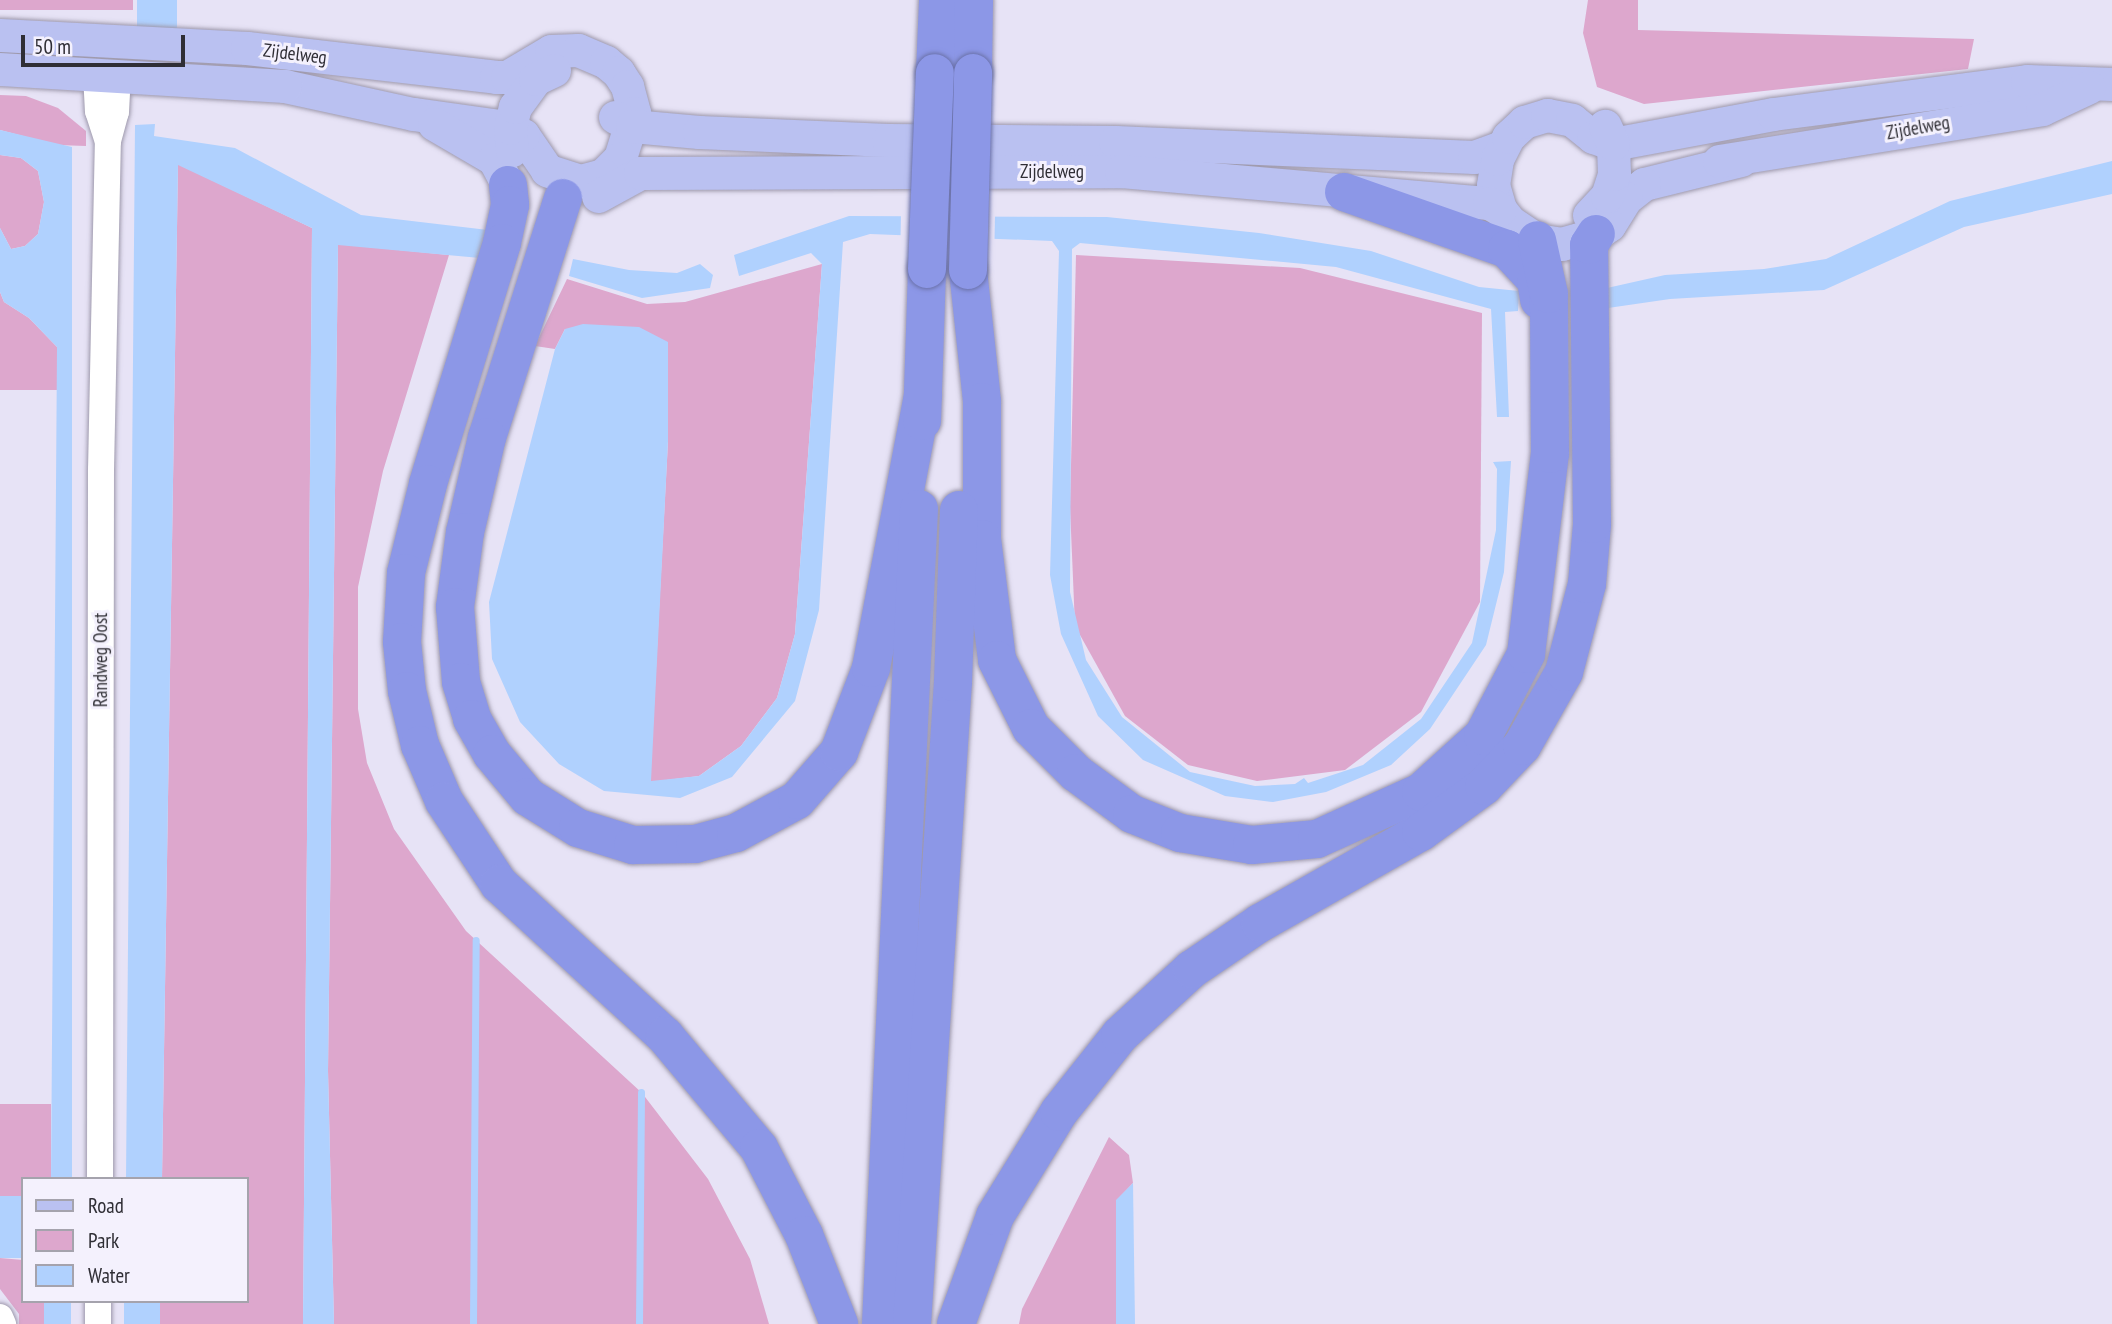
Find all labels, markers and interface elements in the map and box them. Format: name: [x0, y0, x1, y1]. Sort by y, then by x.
scale bar: [24, 21, 189, 65]
text: 50 m: [34, 33, 71, 60]
street label: Zijdelweg: [262, 39, 328, 69]
street label: Zijdelweg: [1885, 111, 1951, 145]
street label: Zijdelweg: [1020, 161, 1084, 183]
street label: Randweg Oost: [90, 613, 112, 707]
legend: [21, 1177, 248, 1303]
text: Road: [88, 1192, 124, 1219]
text: Park: [88, 1227, 119, 1254]
text: Water: [88, 1262, 130, 1289]

